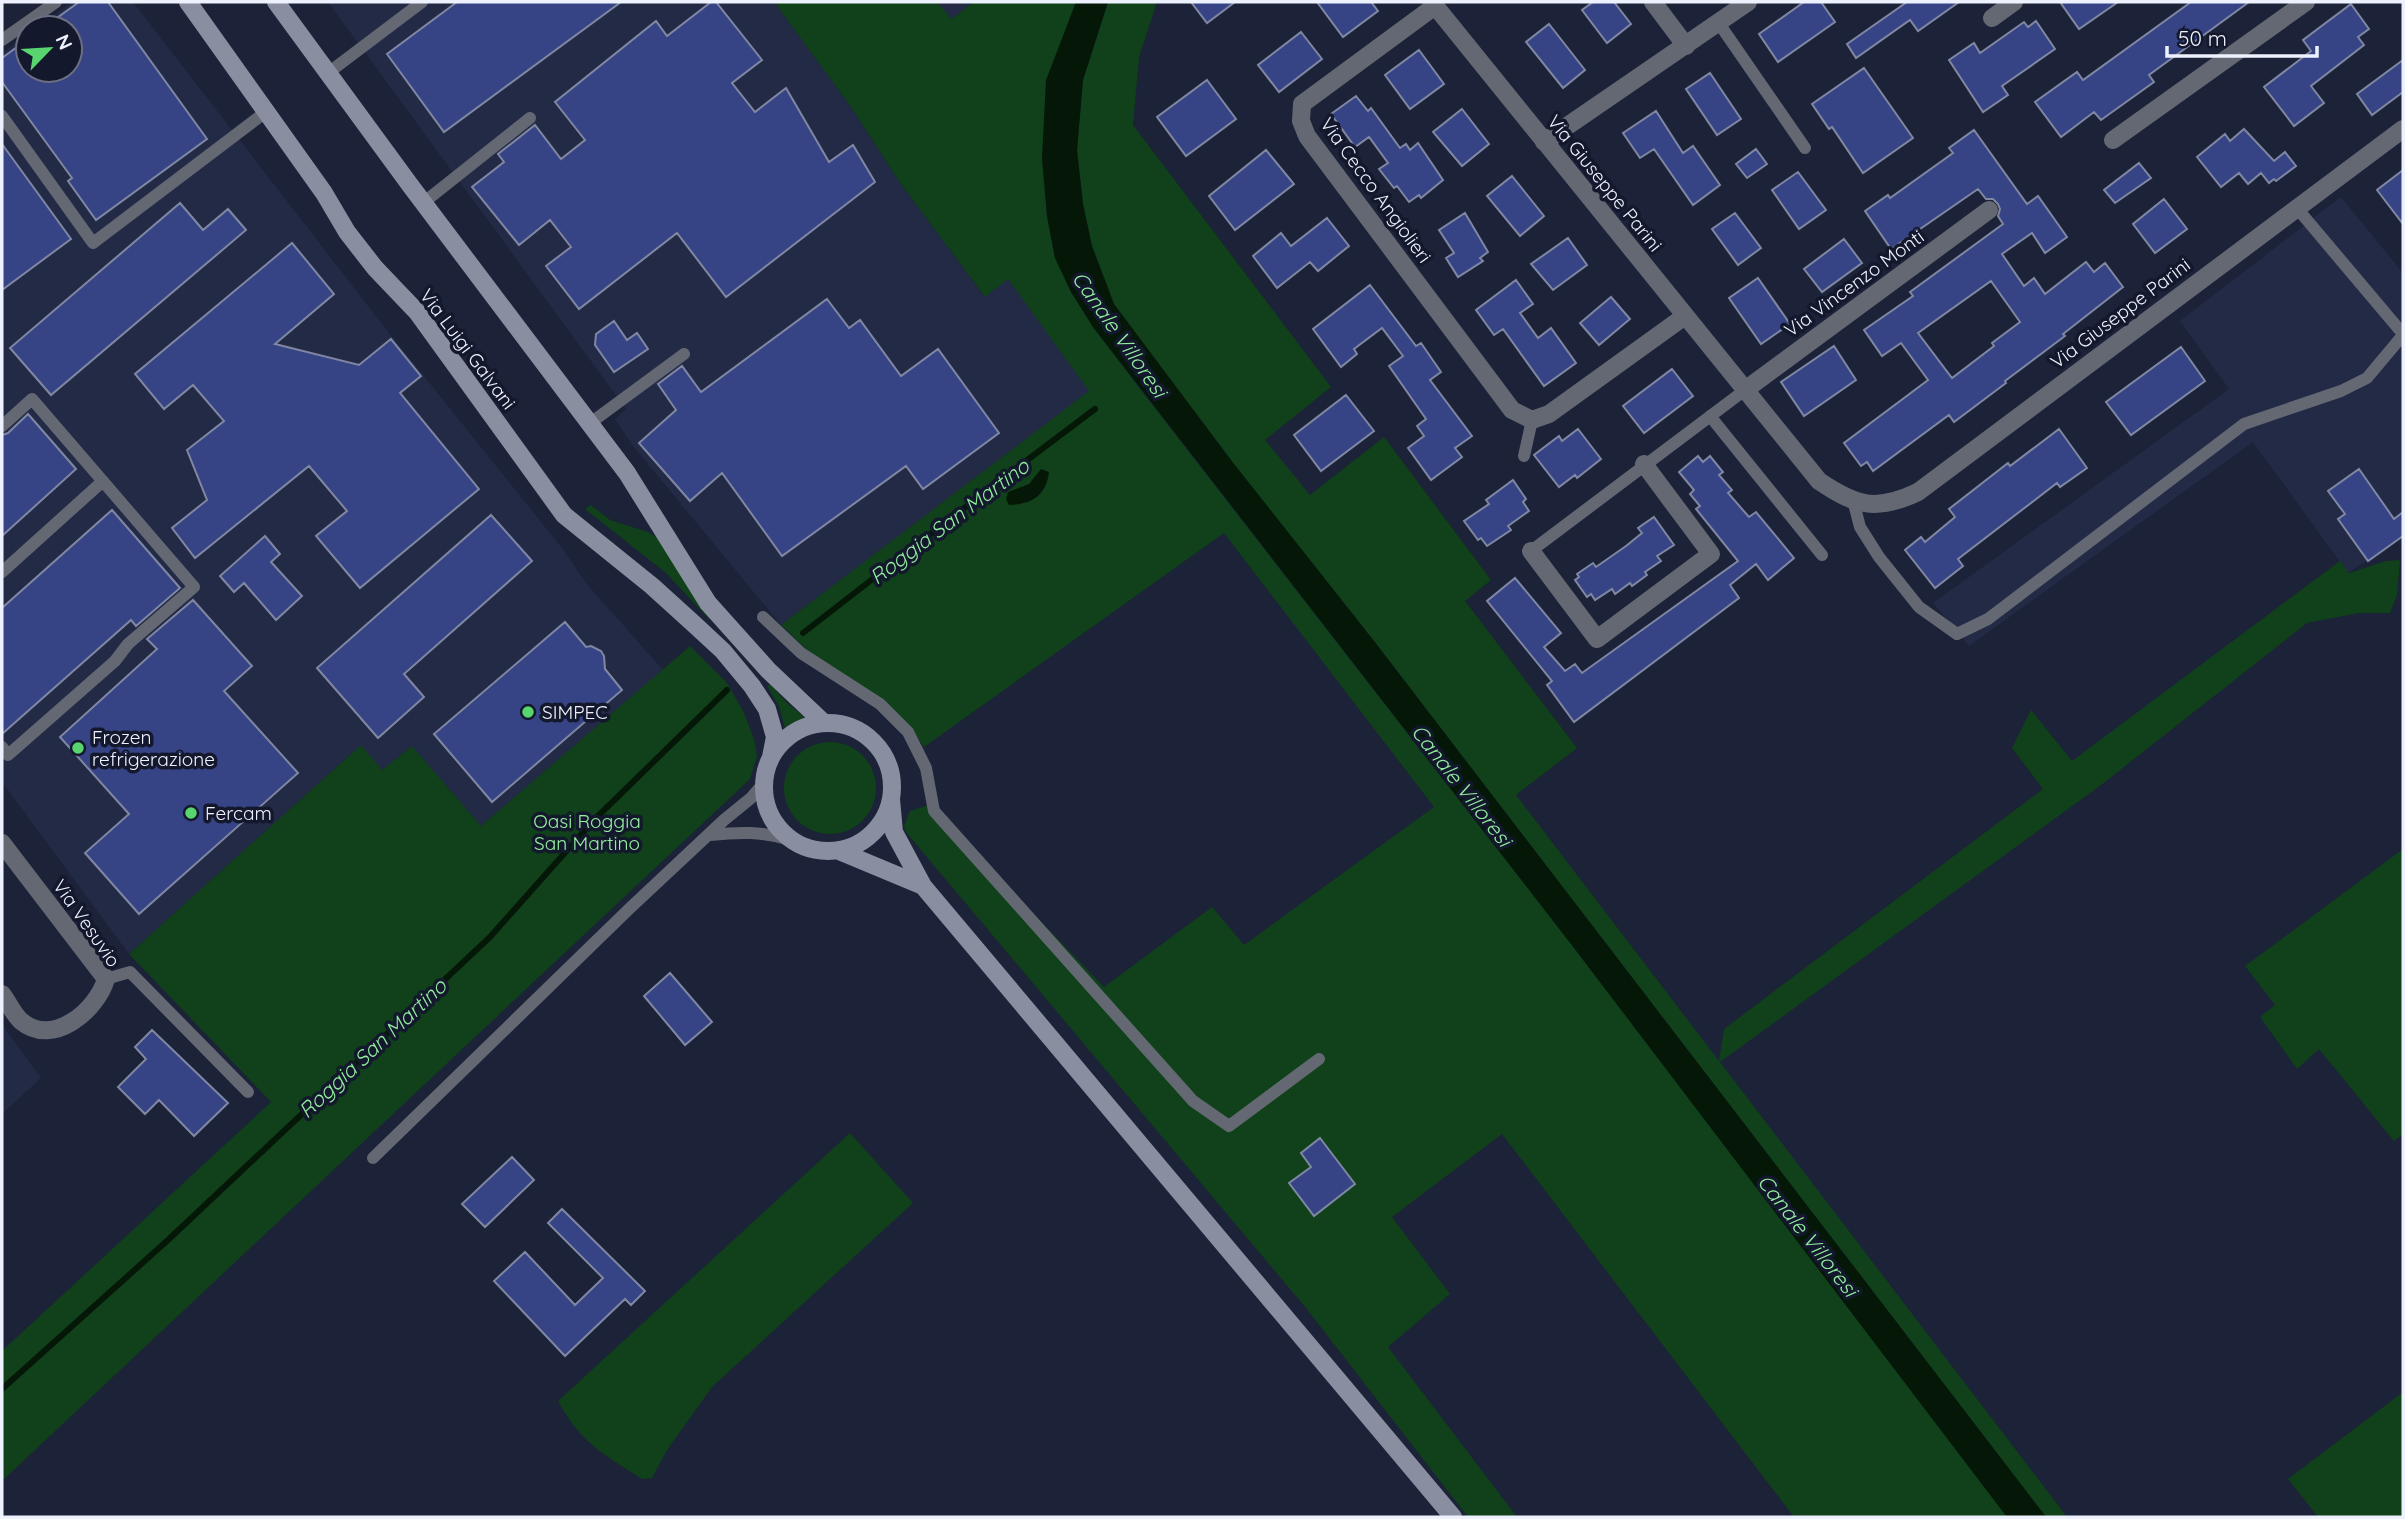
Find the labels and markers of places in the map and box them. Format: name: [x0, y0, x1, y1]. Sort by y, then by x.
place label: SIMPEC: [542, 700, 608, 724]
marker: SIMPEC: [520, 704, 536, 720]
place label: Frozen refrigerazione: [92, 725, 215, 771]
marker: Frozen refrigerazione: [70, 740, 86, 756]
place label: Fercam: [205, 801, 272, 825]
marker: Fercam: [183, 805, 199, 821]

